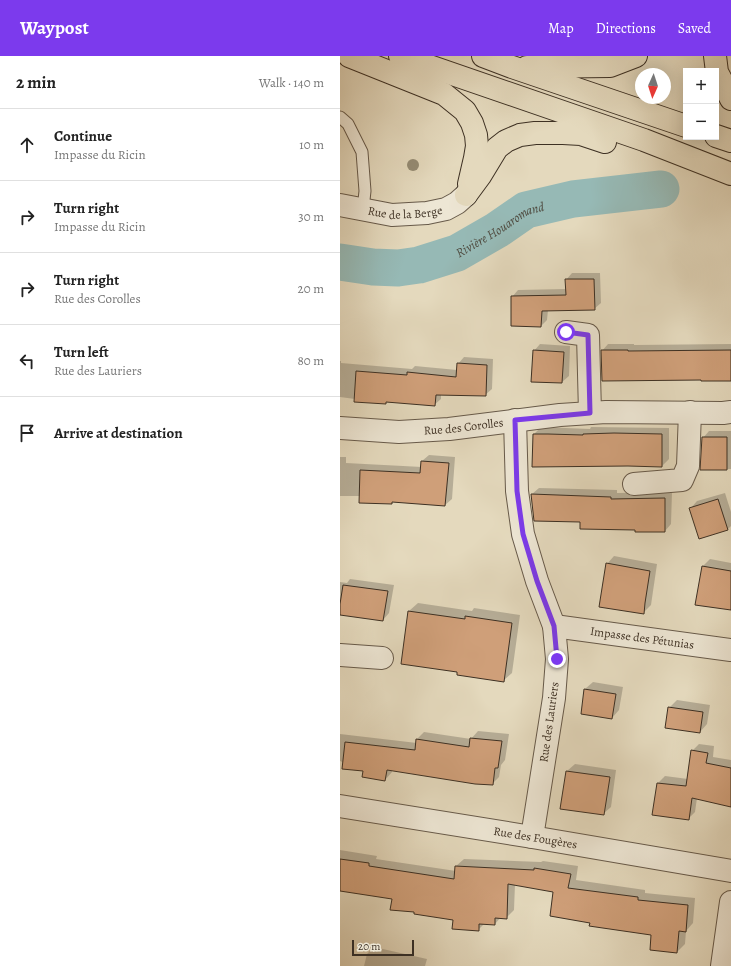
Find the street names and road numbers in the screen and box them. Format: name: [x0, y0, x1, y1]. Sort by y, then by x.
street label: Rue de la Berge: [367, 202, 444, 223]
street label: Rue des Corolles: [423, 414, 505, 439]
street label: Impasse des Pétunias: [589, 623, 695, 653]
street label: Rue des Lauriers: [535, 681, 563, 763]
street label: Rue des Fougères: [492, 823, 579, 853]

